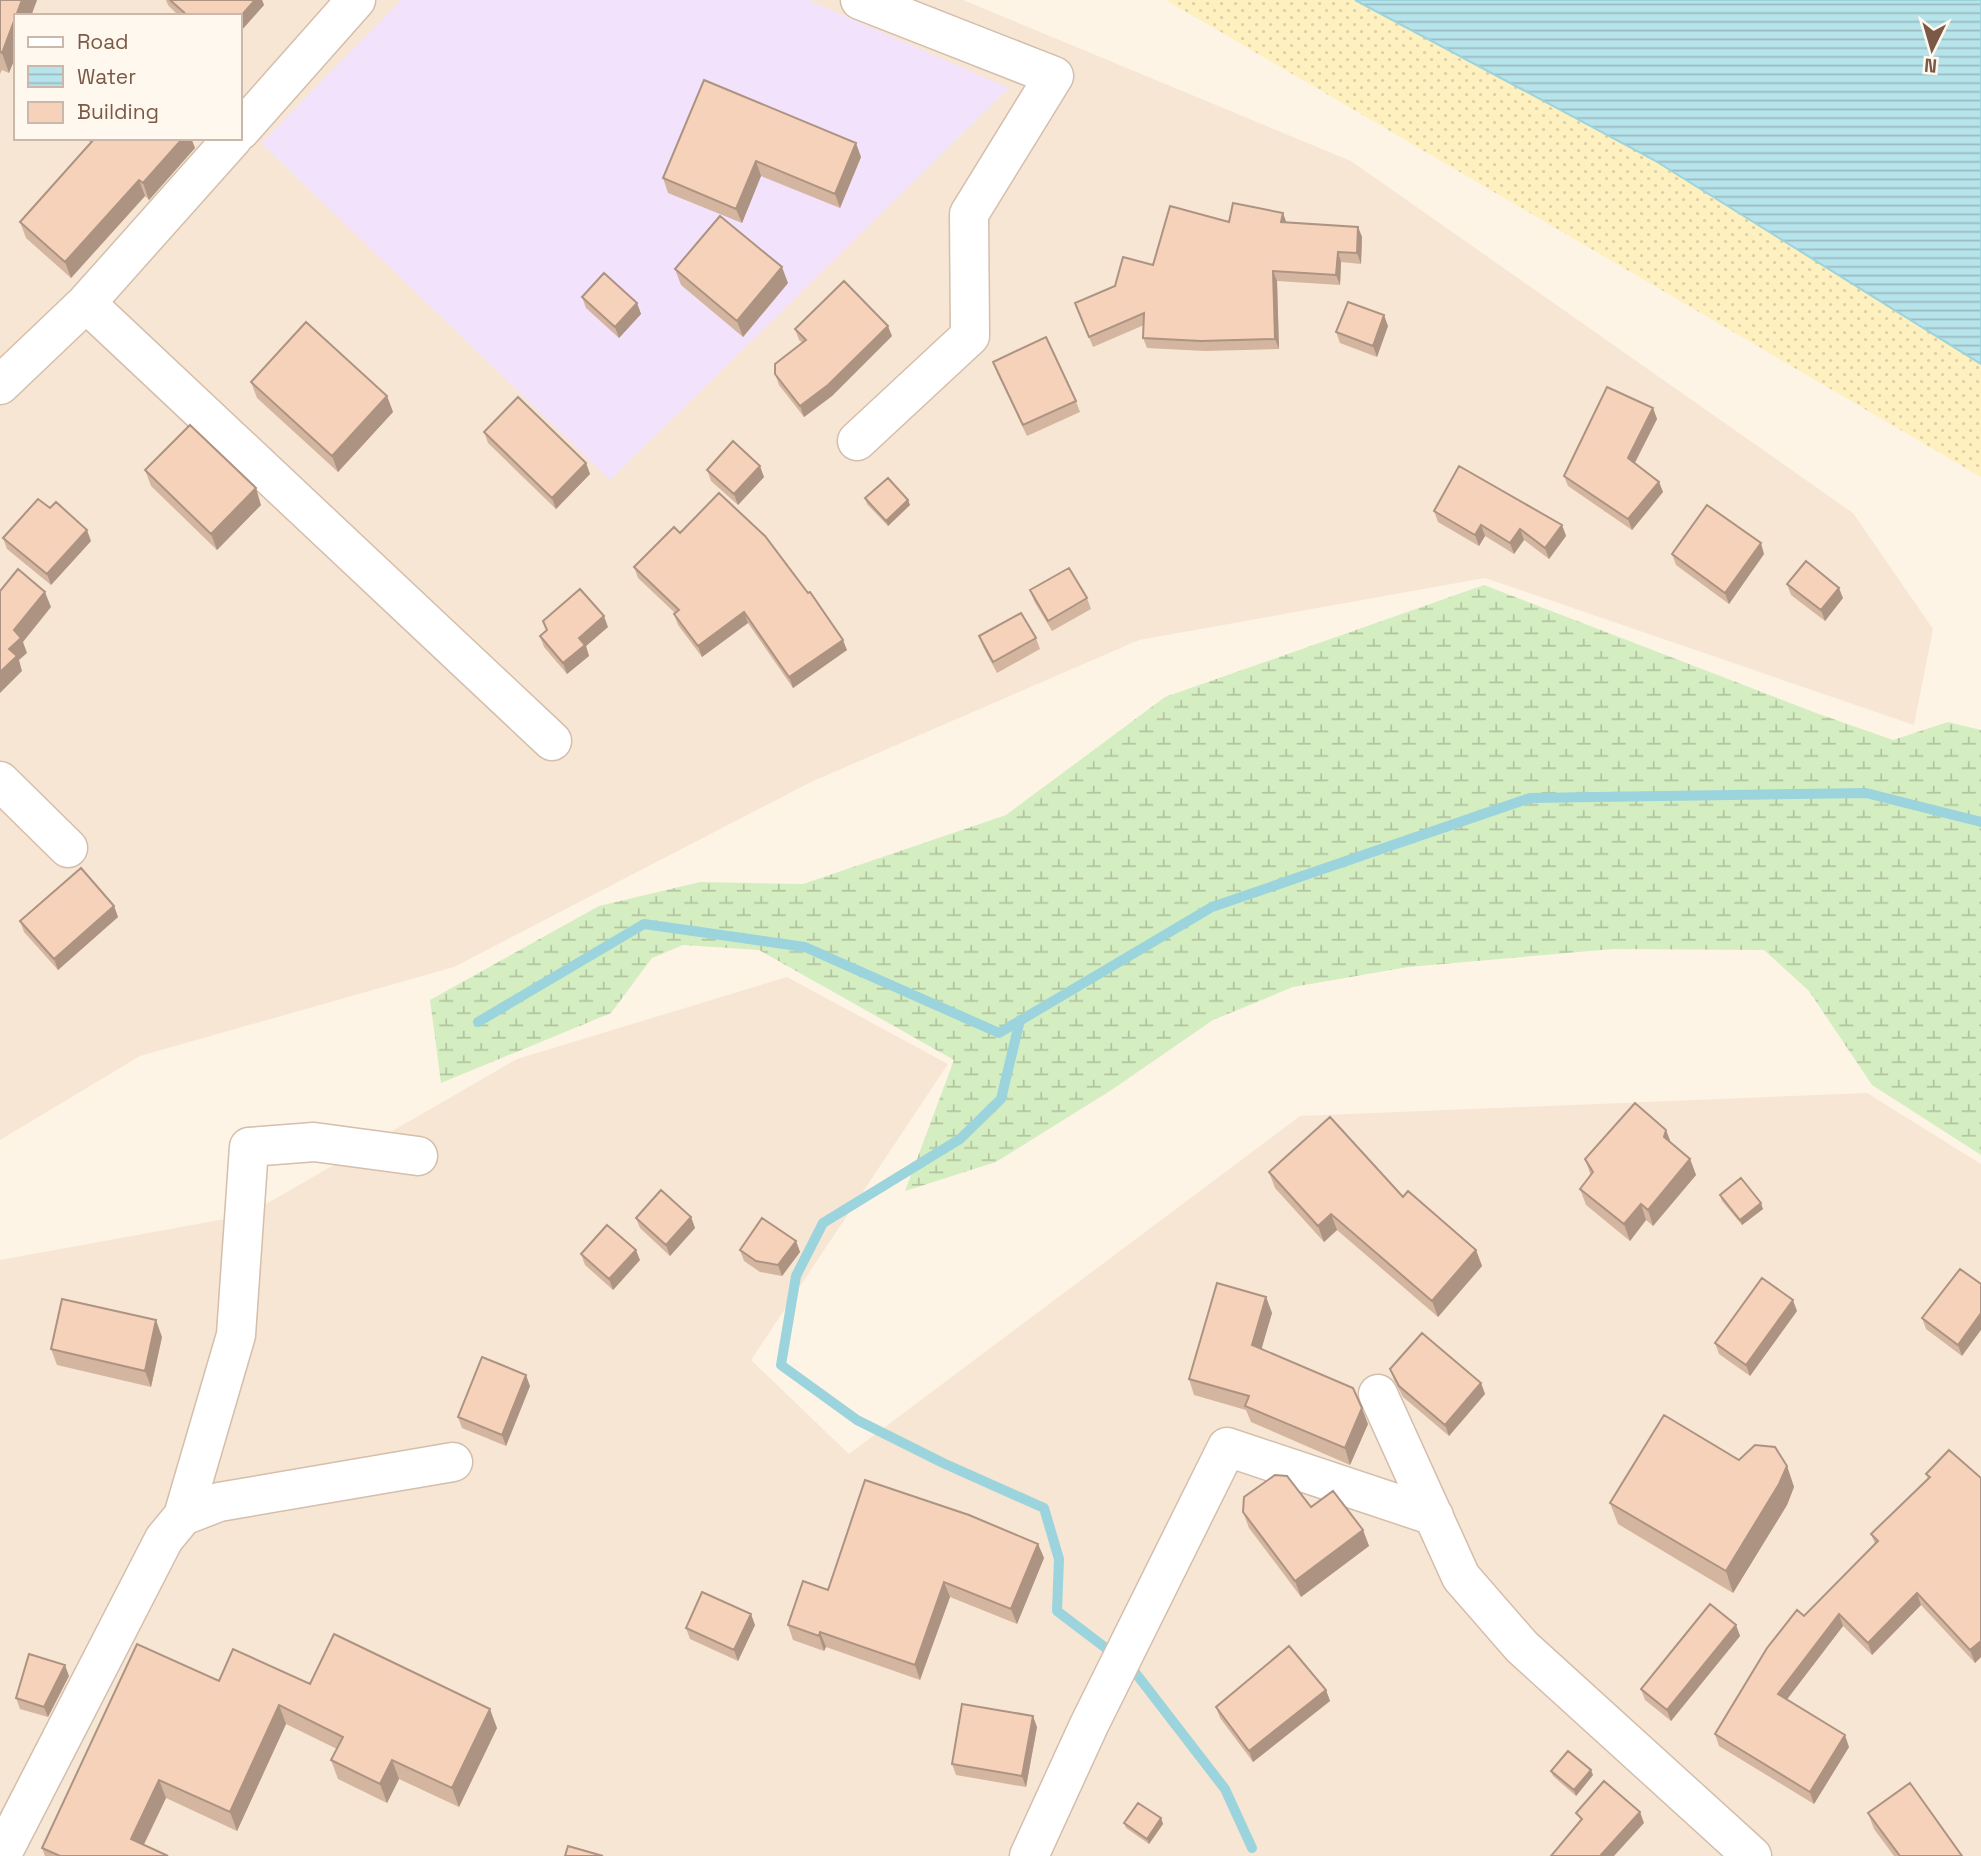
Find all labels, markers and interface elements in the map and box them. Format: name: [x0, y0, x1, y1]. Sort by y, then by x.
legend: [14, 14, 242, 140]
north arrow: [1897, 14, 1967, 84]
text: Road: [77, 28, 129, 55]
text: N: [1923, 52, 1938, 78]
text: Water: [77, 63, 136, 90]
text: Building: [77, 98, 159, 125]

